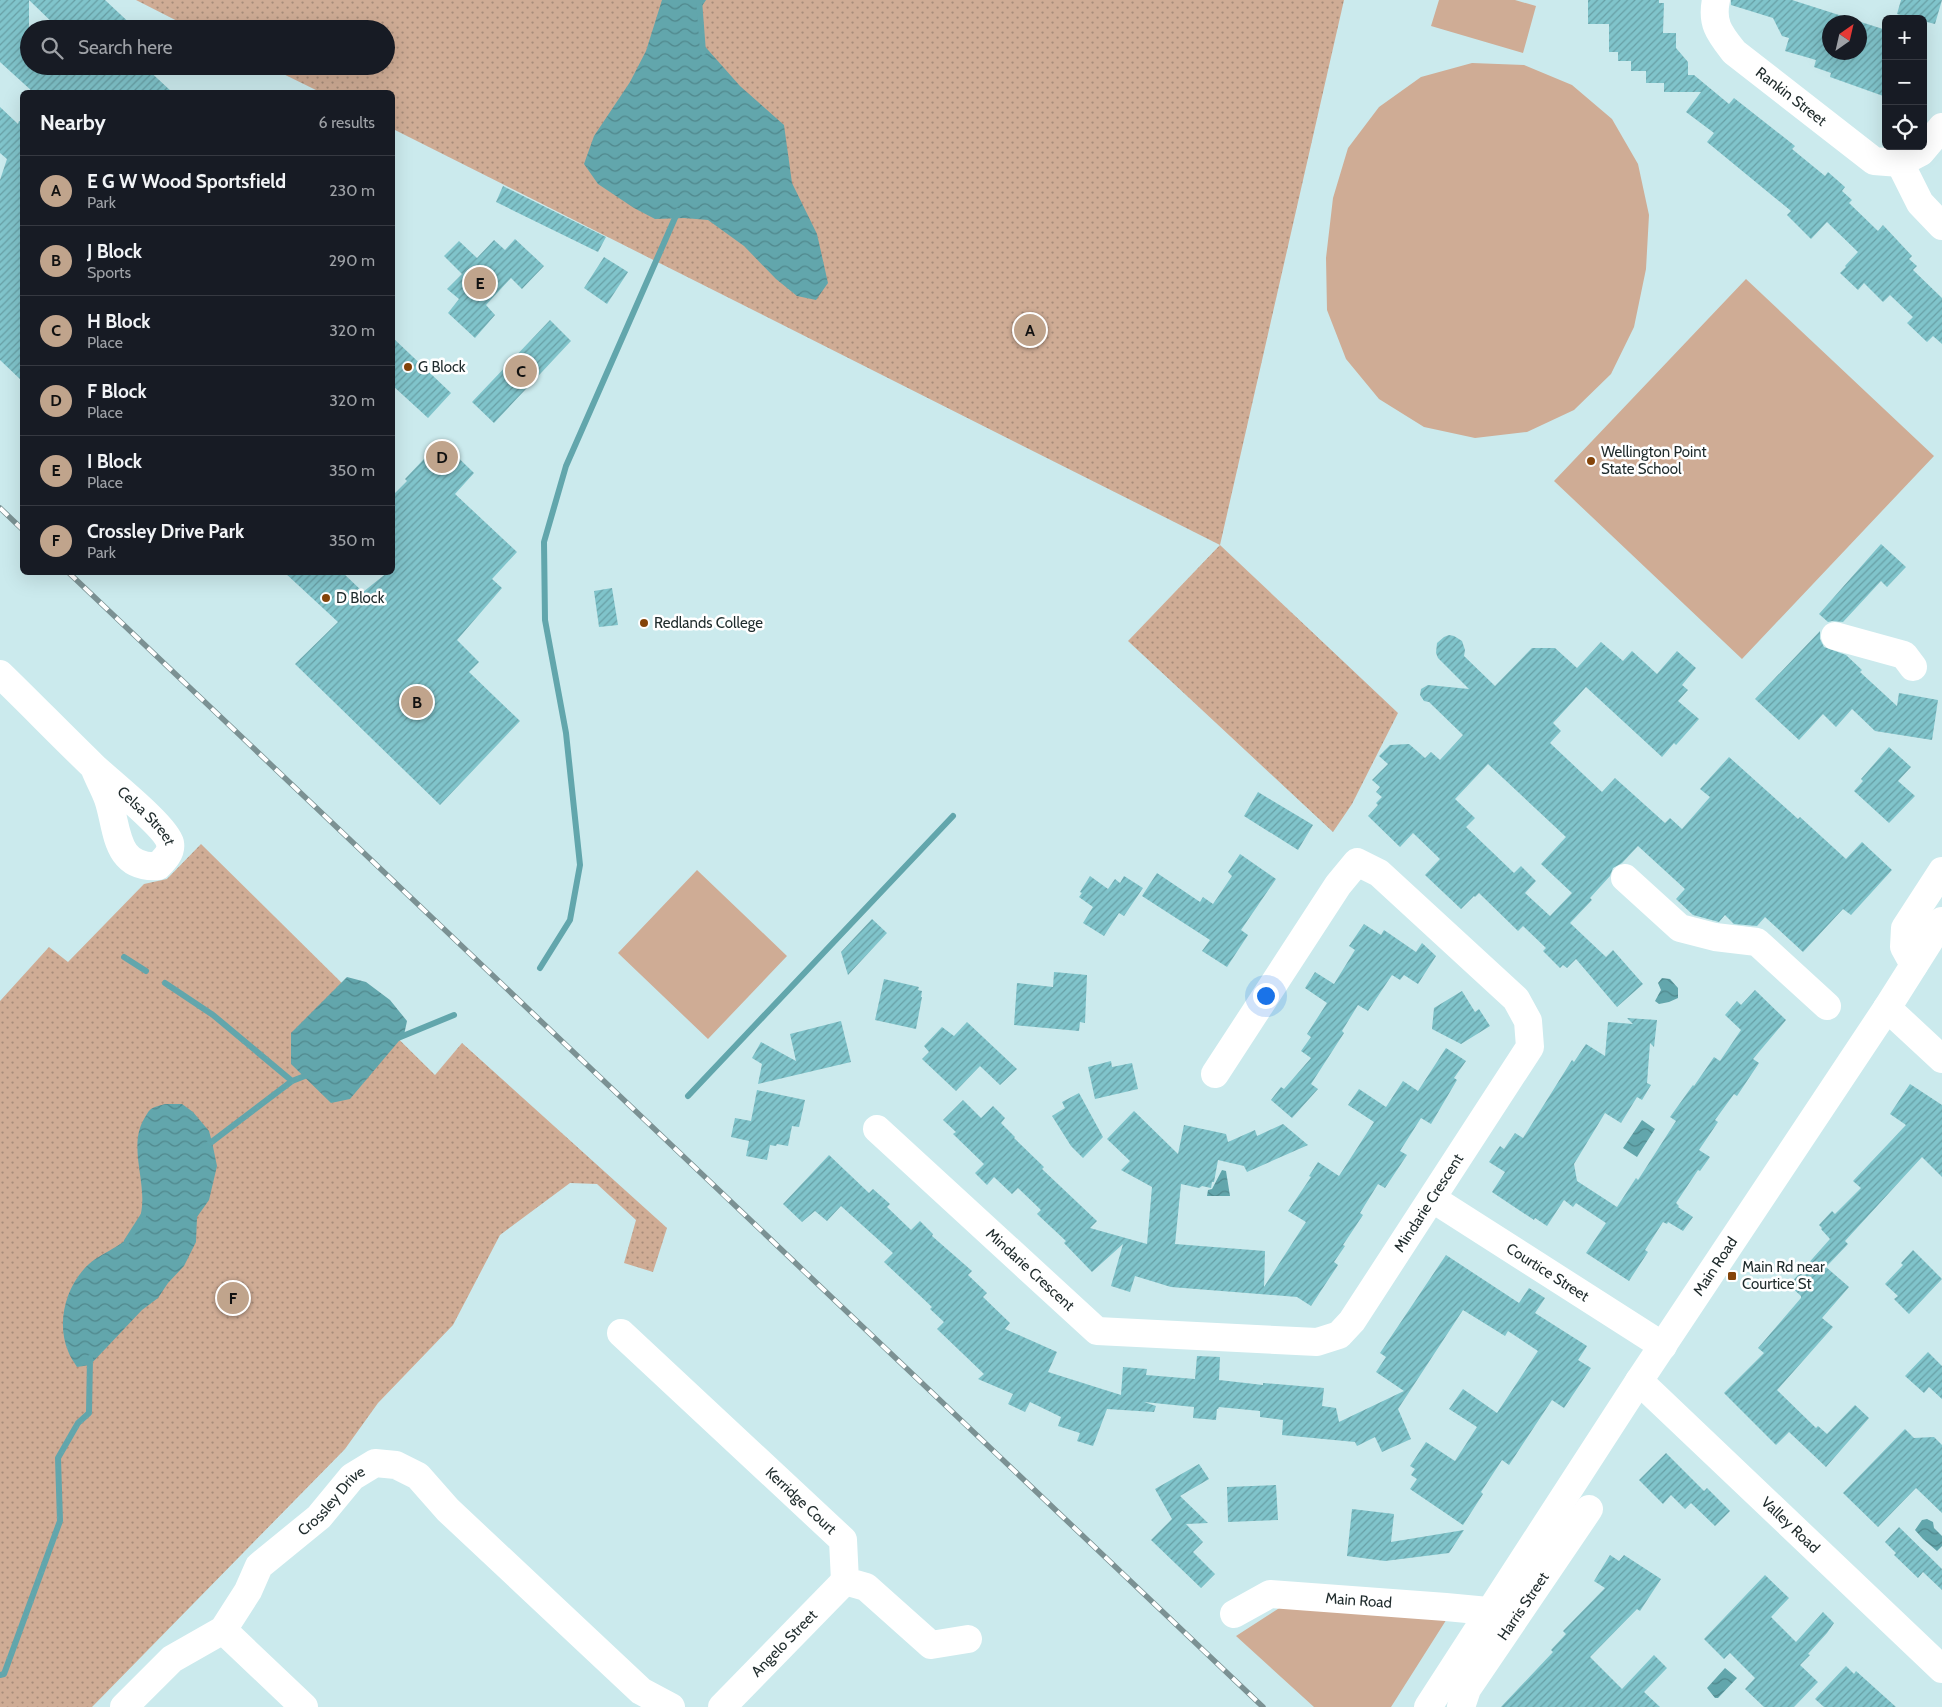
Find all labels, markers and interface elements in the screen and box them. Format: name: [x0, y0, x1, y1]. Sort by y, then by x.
north arrow: [1822, 15, 1867, 60]
map controls: [1882, 15, 1927, 150]
button: +: [1882, 15, 1927, 60]
search box: [20, 20, 395, 75]
icon: search: [38, 34, 66, 62]
text: Search here: [78, 36, 172, 59]
button: −: [1882, 60, 1927, 105]
street label: Rankin Street: [1752, 63, 1830, 130]
button: locate: [1882, 105, 1927, 150]
text: Nearby: [40, 110, 106, 135]
text: 6 results: [319, 113, 375, 132]
text: E G W Wood Sportsfield: [87, 170, 286, 193]
text: A: [51, 181, 61, 200]
text: 230 m: [329, 181, 375, 200]
text: Park: [87, 193, 116, 212]
text: J Block: [87, 240, 142, 263]
text: B: [51, 251, 61, 270]
text: 290 m: [329, 251, 375, 270]
text: Sports: [87, 263, 131, 282]
pin: E: [464, 264, 496, 302]
text: H Block: [87, 310, 151, 333]
pin: A: [1014, 311, 1046, 349]
text: C: [51, 321, 61, 340]
text: 320 m: [329, 321, 375, 340]
text: Place: [87, 333, 123, 352]
pin: C: [505, 352, 537, 390]
place label: G Block: [418, 358, 466, 376]
marker: G Block: [402, 361, 414, 373]
text: F Block: [87, 380, 147, 403]
text: D: [50, 391, 62, 410]
text: 320 m: [329, 391, 375, 410]
text: Place: [87, 403, 123, 422]
pin: D: [426, 438, 458, 476]
place label: Wellington Point State School: [1601, 443, 1707, 478]
text: I Block: [87, 450, 142, 473]
marker: Wellington Point State School: [1585, 455, 1597, 467]
text: E: [51, 461, 61, 480]
text: 350 m: [329, 461, 375, 480]
text: Place: [87, 473, 123, 492]
text: Crossley Drive Park: [87, 520, 244, 543]
text: F: [52, 531, 60, 550]
text: 350 m: [329, 531, 375, 550]
text: Park: [87, 543, 116, 562]
place label: D Block: [336, 589, 385, 607]
marker: D Block: [320, 592, 332, 604]
place label: Redlands College: [654, 614, 763, 632]
marker: Redlands College: [638, 617, 650, 629]
pin: B: [401, 683, 433, 721]
street label: Celsa Street: [114, 783, 179, 847]
your location: [1253, 983, 1279, 1009]
street label: Mindarie Crescent: [1390, 1150, 1467, 1255]
street label: Mindarie Crescent: [982, 1225, 1078, 1315]
street label: Main Road: [1689, 1234, 1741, 1299]
street label: Courtice Street: [1503, 1239, 1592, 1305]
place label: Main Rd near Courtice St: [1742, 1258, 1825, 1293]
marker: Main Rd near Courtice St: [1726, 1270, 1738, 1282]
pin: F: [217, 1279, 249, 1317]
street label: Crossley Drive: [294, 1462, 369, 1540]
street label: Kerridge Court: [762, 1463, 840, 1538]
street label: Valley Road: [1758, 1493, 1823, 1557]
street label: Harris Street: [1494, 1569, 1553, 1644]
street label: Main Road: [1325, 1589, 1393, 1612]
street label: Angelo Street: [748, 1606, 821, 1681]

